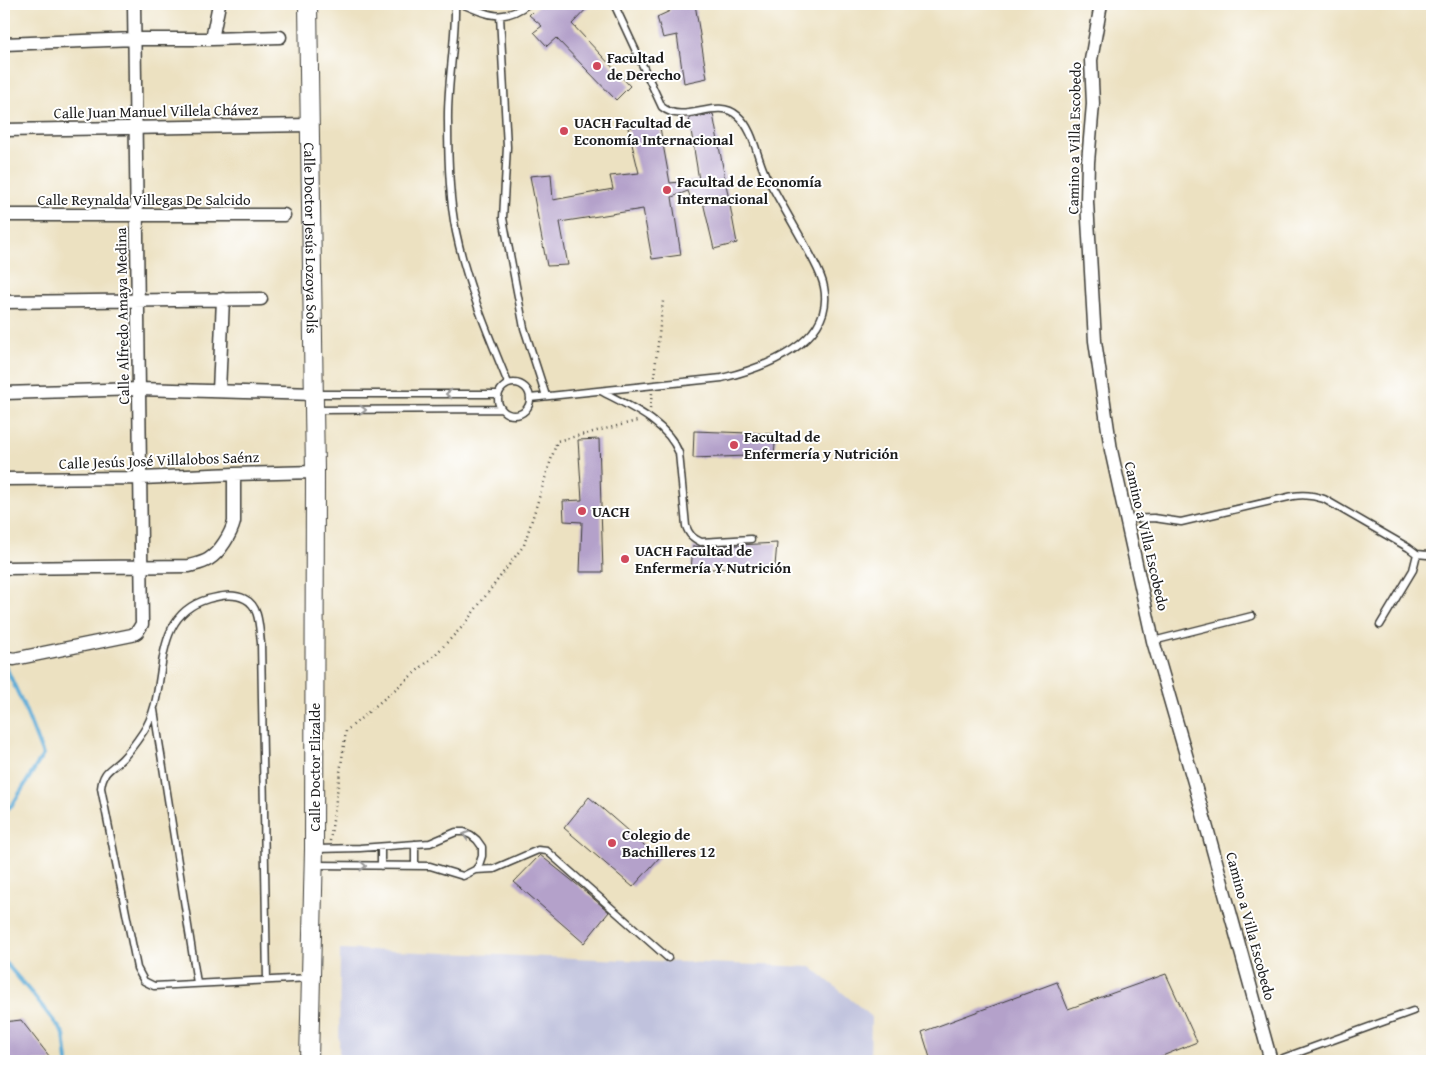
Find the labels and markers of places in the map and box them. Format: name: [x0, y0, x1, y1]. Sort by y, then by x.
place label: Facultad de Derecho: [607, 47, 681, 85]
marker: Facultad de Derecho: [591, 60, 603, 72]
place label: UACH Facultad de Economía Internacional: [574, 112, 734, 150]
marker: UACH Facultad de Economía Internacional: [558, 125, 570, 137]
place label: Facultad de Economía Internacional: [677, 171, 822, 209]
marker: Facultad de Economía Internacional: [661, 184, 673, 196]
place label: Facultad de Enfermería y Nutrición: [744, 426, 899, 464]
marker: Facultad de Enfermería y Nutrición: [728, 439, 740, 451]
place label: UACH: [592, 501, 630, 522]
marker: UACH: [576, 505, 588, 517]
place label: UACH Facultad de Enfermería Y Nutrición: [635, 540, 791, 578]
marker: UACH Facultad de Enfermería Y Nutrición: [619, 553, 631, 565]
place label: Colegio de Bachilleres 12: [622, 824, 715, 862]
marker: Colegio de Bachilleres 12: [606, 837, 618, 849]

